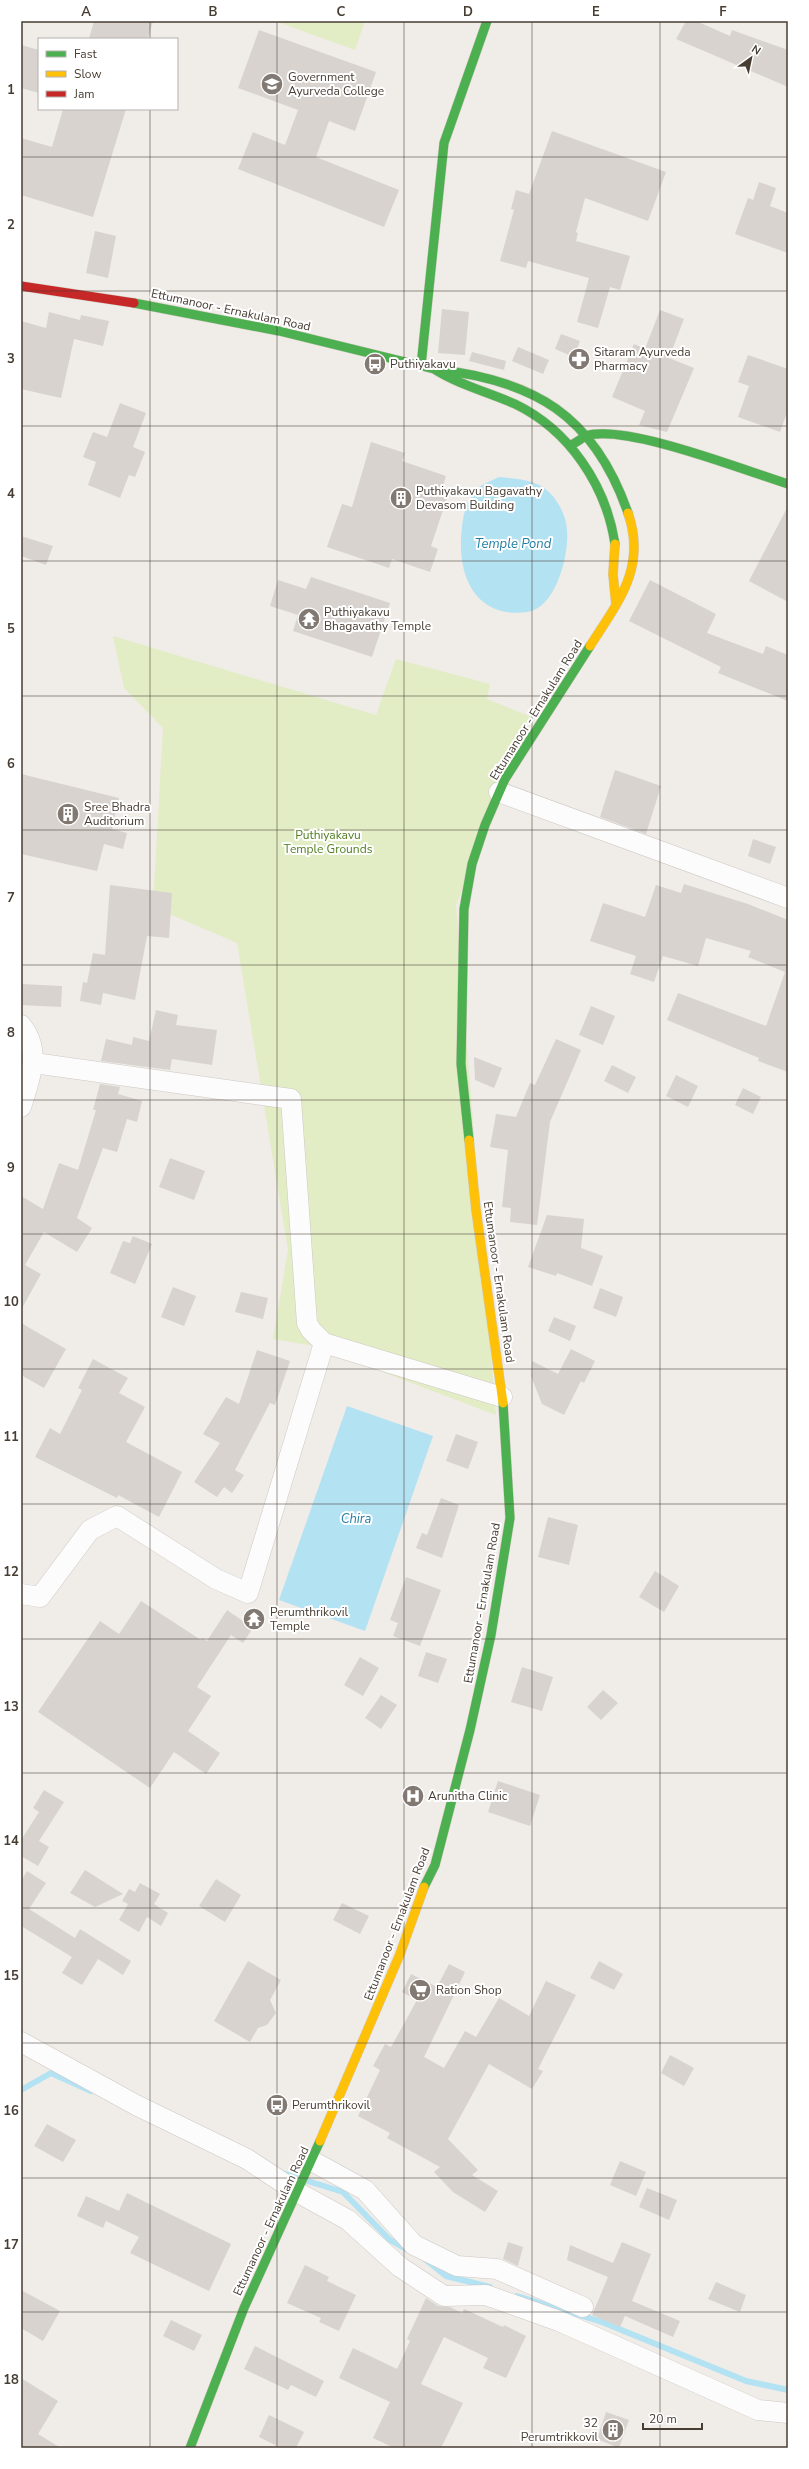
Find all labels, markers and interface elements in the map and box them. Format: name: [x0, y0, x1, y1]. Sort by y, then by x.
text: A: [81, 3, 91, 21]
text: B: [209, 3, 218, 21]
text: C: [337, 3, 346, 21]
text: D: [463, 3, 473, 21]
text: E: [592, 3, 600, 21]
text: F: [719, 3, 727, 21]
legend: [38, 38, 178, 110]
north arrow: [731, 38, 771, 78]
text: N: [749, 42, 764, 59]
text: Fast: [74, 46, 97, 62]
text: Slow: [74, 66, 102, 82]
place label: Government Ayurveda College: [288, 69, 384, 99]
school or university icon: Government Ayurveda College: [259, 71, 285, 97]
text: 1: [7, 81, 15, 99]
text: Jam: [73, 86, 95, 102]
text: 2: [7, 216, 15, 234]
street label: Ettumanoor - Ernakulam Road: [150, 285, 312, 335]
place label: Sitaram Ayurveda Pharmacy: [594, 344, 691, 374]
pharmacy icon: Sitaram Ayurveda Pharmacy: [566, 346, 592, 372]
text: 3: [7, 350, 15, 368]
bus stop icon: Puthiyakavu: [362, 351, 388, 377]
place label: Puthiyakavu: [390, 356, 456, 372]
place label: Puthiyakavu Bagavathy Devasom Building: [416, 483, 543, 513]
text: 4: [7, 485, 15, 503]
building icon: Puthiyakavu Bagavathy Devasom Building: [388, 485, 414, 511]
water label: Temple Pond: [475, 535, 552, 553]
place label: Puthiyakavu Bhagavathy Temple: [324, 604, 431, 634]
temple icon: Puthiyakavu Bhagavathy Temple: [296, 606, 322, 632]
text: 5: [7, 620, 15, 638]
street label: Ettumanoor - Ernakulam Road: [486, 637, 586, 783]
text: 6: [7, 755, 15, 773]
place label: Sree Bhadra Auditorium: [84, 799, 150, 829]
building icon: Sree Bhadra Auditorium: [55, 801, 81, 827]
park label: Puthiyakavu Temple Grounds: [284, 827, 373, 857]
text: 7: [7, 889, 15, 907]
text: 8: [7, 1024, 15, 1042]
text: 9: [7, 1159, 15, 1177]
street label: Ettumanoor - Ernakulam Road: [480, 1200, 518, 1364]
text: 10: [3, 1293, 19, 1311]
text: 11: [3, 1428, 19, 1446]
water label: Chira: [341, 1510, 371, 1528]
street label: Ettumanoor - Ernakulam Road: [460, 1522, 504, 1684]
text: 12: [3, 1563, 19, 1581]
place label: Perumthrikovil Temple: [270, 1604, 349, 1634]
temple icon: Perumthrikovil Temple: [241, 1606, 267, 1632]
text: 13: [3, 1698, 19, 1716]
hospital icon: Arunitha Clinic: [400, 1783, 426, 1809]
place label: Arunitha Clinic: [428, 1788, 508, 1804]
text: 14: [3, 1832, 19, 1850]
street label: Ettumanoor - Ernakulam Road: [360, 1845, 434, 2003]
text: 15: [3, 1967, 19, 1985]
supermarket icon: Ration Shop: [407, 1977, 433, 2003]
place label: Ration Shop: [436, 1982, 502, 1998]
bus stop icon: Perumthrikovil: [264, 2092, 290, 2118]
place label: Perumthrikovil: [292, 2097, 371, 2113]
text: 16: [3, 2102, 19, 2120]
street label: Ettumanoor - Ernakulam Road: [229, 2144, 313, 2298]
text: 17: [3, 2236, 19, 2254]
text: 18: [3, 2371, 19, 2389]
scale bar: [643, 2405, 702, 2431]
text: 20 m: [649, 2411, 677, 2427]
place label: 32 Perumtrikkovil: [521, 2415, 598, 2445]
building icon: 32 Perumtrikkovil: [600, 2417, 626, 2443]

